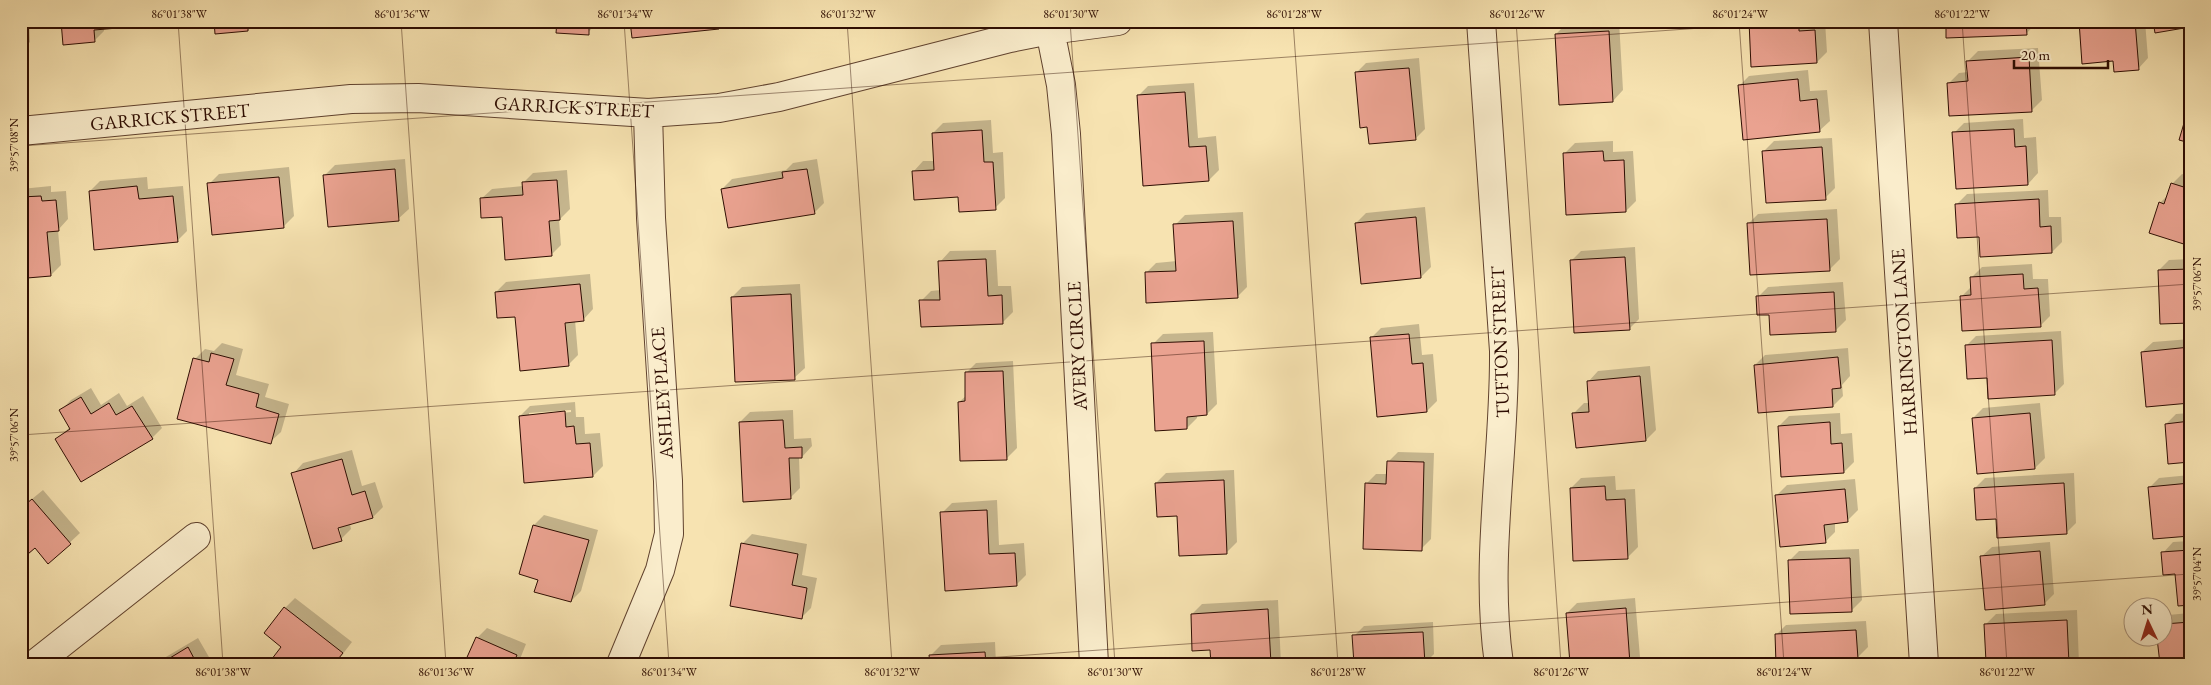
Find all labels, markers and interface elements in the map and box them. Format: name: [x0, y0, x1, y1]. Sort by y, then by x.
text: 86°01'38"W: [151, 6, 208, 22]
text: 86°01'36"W: [374, 6, 431, 22]
text: 86°01'34"W: [597, 6, 654, 22]
text: 86°01'32"W: [820, 6, 877, 22]
text: 86°01'30"W: [1043, 6, 1100, 22]
text: 86°01'28"W: [1266, 6, 1323, 22]
text: 86°01'26"W: [1489, 6, 1546, 22]
text: 86°01'24"W: [1712, 6, 1769, 22]
text: 86°01'22"W: [1934, 6, 1991, 22]
scale bar: [2014, 38, 2107, 70]
text: 20 m: [2021, 45, 2050, 64]
street label: GARRICK STREET: [493, 90, 655, 124]
street label: GARRICK STREET: [89, 98, 251, 136]
text: 39°57'08"N: [6, 118, 22, 172]
street label: HARRINGTON LANE: [1885, 248, 1923, 436]
text: 39°57'06"N: [2189, 257, 2205, 311]
street label: TUFTON STREET: [1485, 266, 1515, 418]
street label: AVERY CIRCLE: [1061, 280, 1093, 412]
street label: ASHLEY PLACE: [645, 326, 679, 461]
text: 39°57'06"N: [6, 408, 22, 462]
text: 39°57'04"N: [2189, 547, 2205, 601]
north arrow: [2124, 598, 2174, 648]
text: N: [2141, 600, 2154, 618]
text: 86°01'38"W: [195, 664, 252, 680]
text: 86°01'36"W: [418, 664, 475, 680]
text: 86°01'34"W: [641, 664, 698, 680]
text: 86°01'32"W: [864, 664, 921, 680]
text: 86°01'30"W: [1087, 664, 1144, 680]
text: 86°01'28"W: [1310, 664, 1367, 680]
text: 86°01'26"W: [1533, 664, 1590, 680]
text: 86°01'24"W: [1756, 664, 1813, 680]
text: 86°01'22"W: [1979, 664, 2036, 680]

